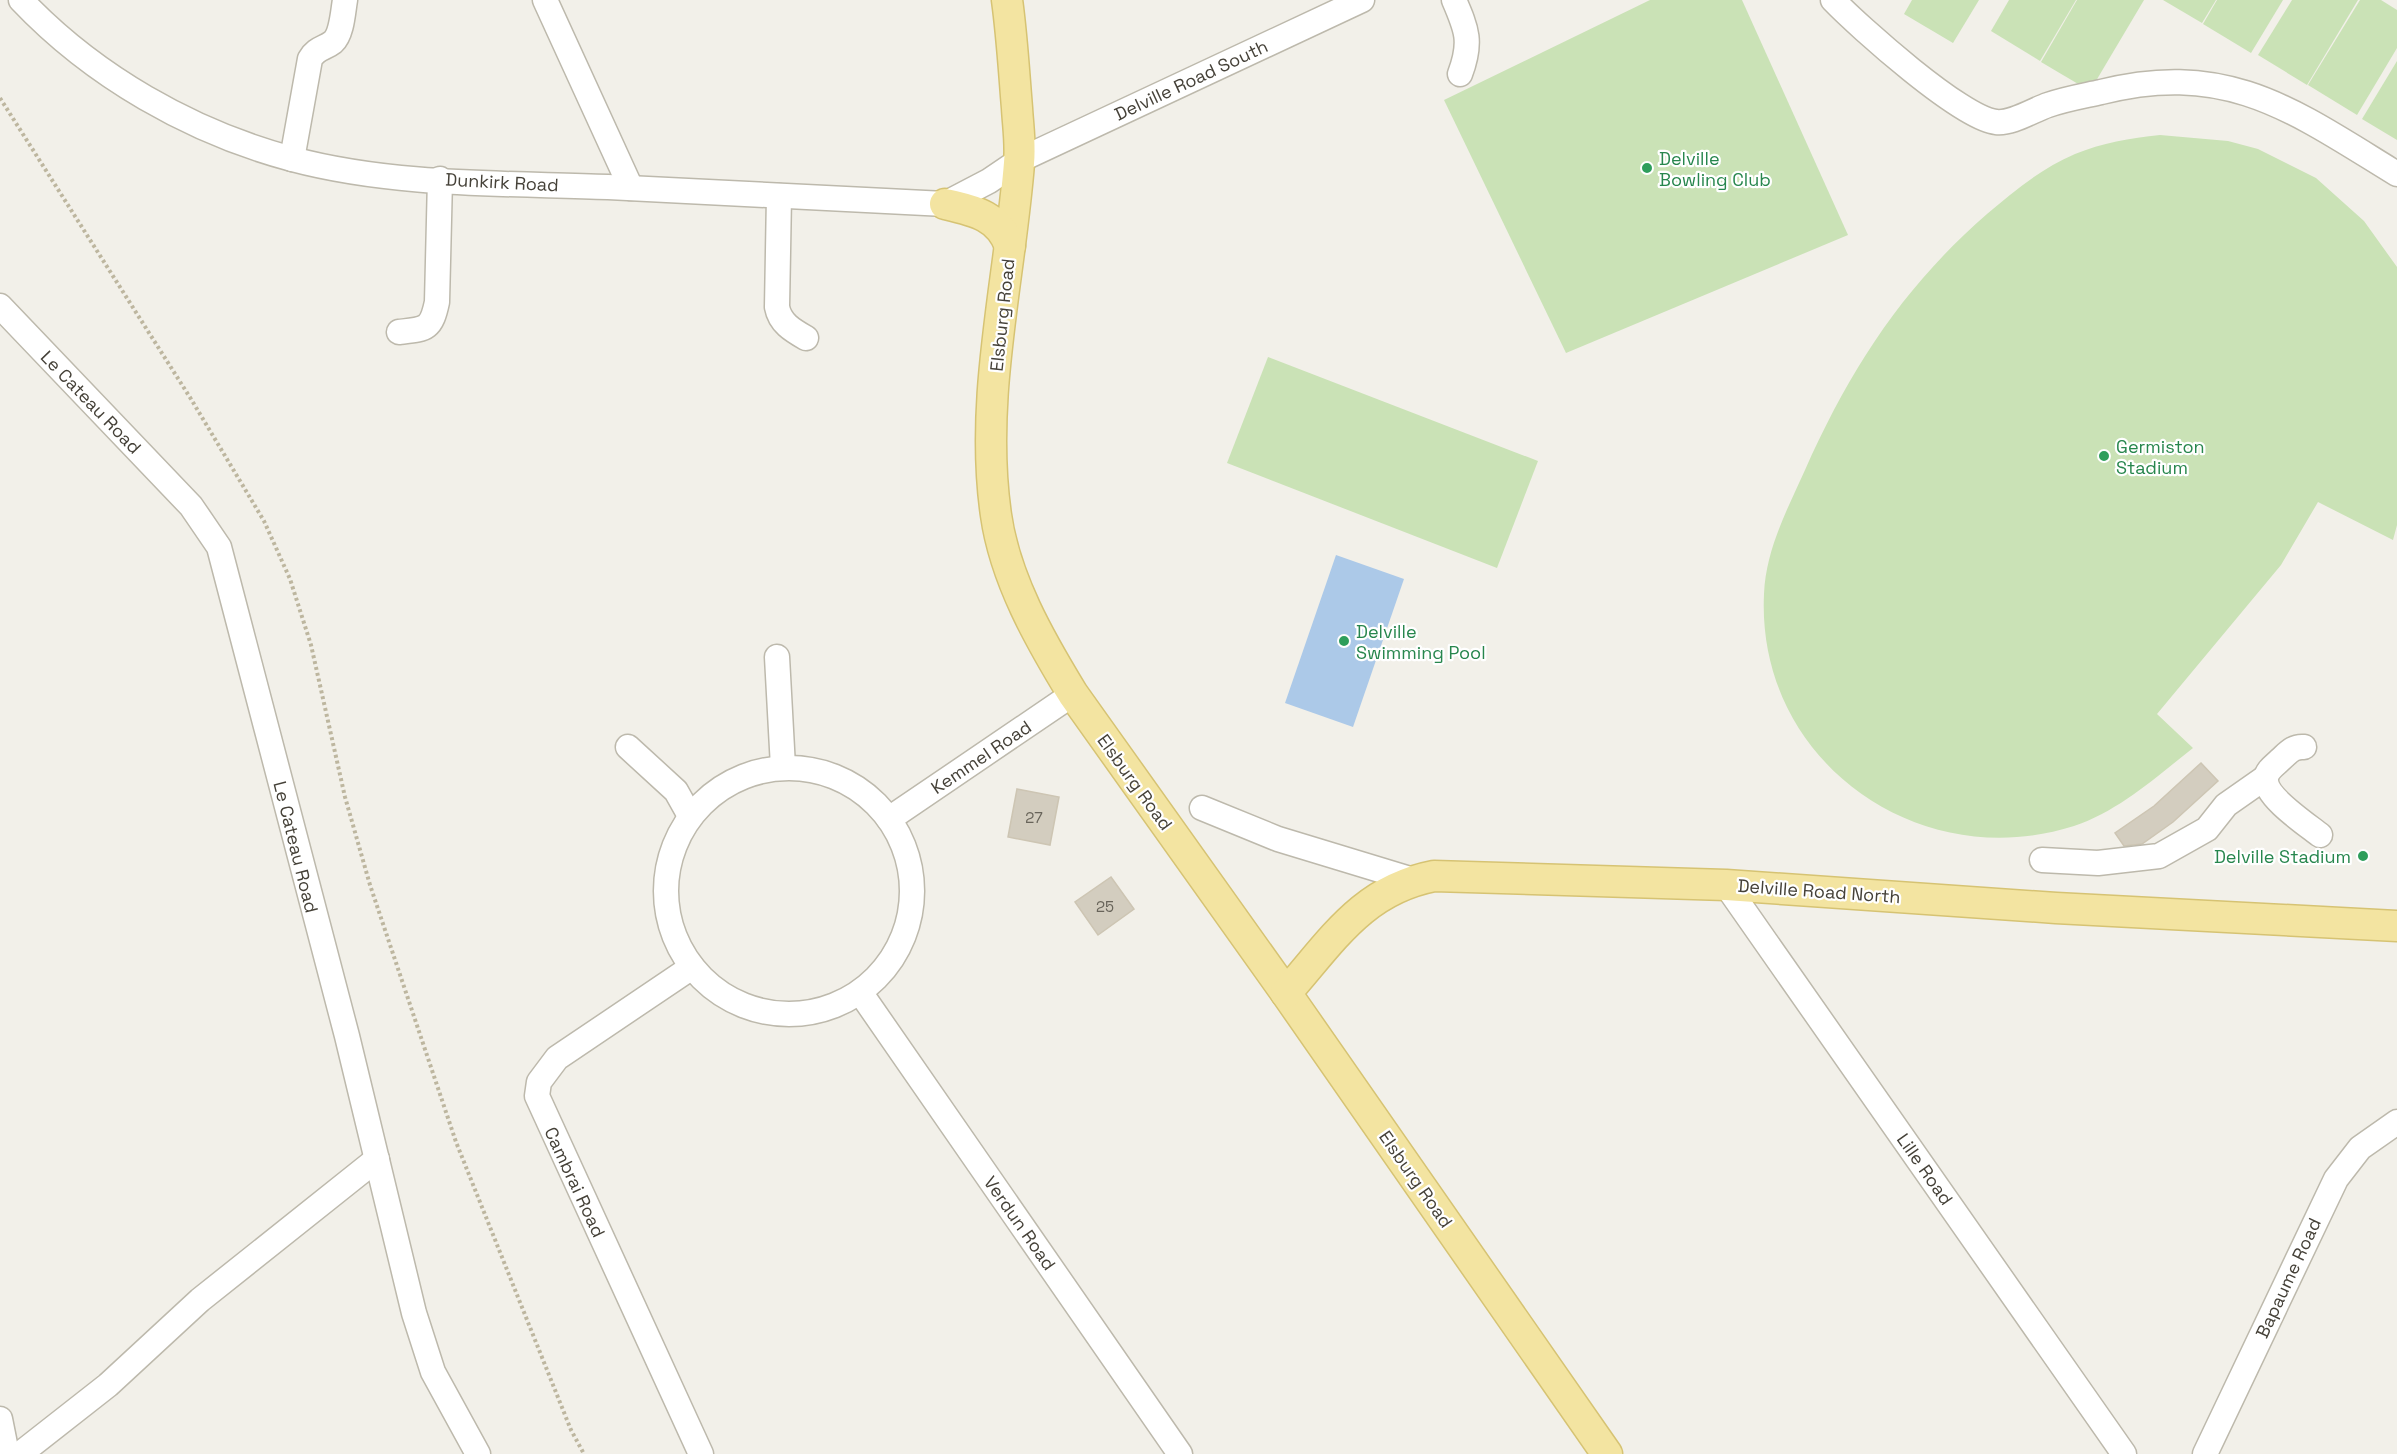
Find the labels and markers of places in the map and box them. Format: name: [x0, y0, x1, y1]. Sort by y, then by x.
place label: Delville Bowling Club: [1659, 147, 1771, 191]
marker: Delville Bowling Club: [1640, 161, 1654, 175]
place label: Germiston Stadium: [2116, 435, 2205, 479]
marker: Germiston Stadium: [2097, 449, 2111, 463]
place label: Delville Swimming Pool: [1356, 620, 1486, 664]
marker: Delville Swimming Pool: [1337, 634, 1351, 648]
place label: Delville Stadium: [2214, 845, 2351, 868]
marker: Delville Stadium: [2356, 849, 2370, 863]

